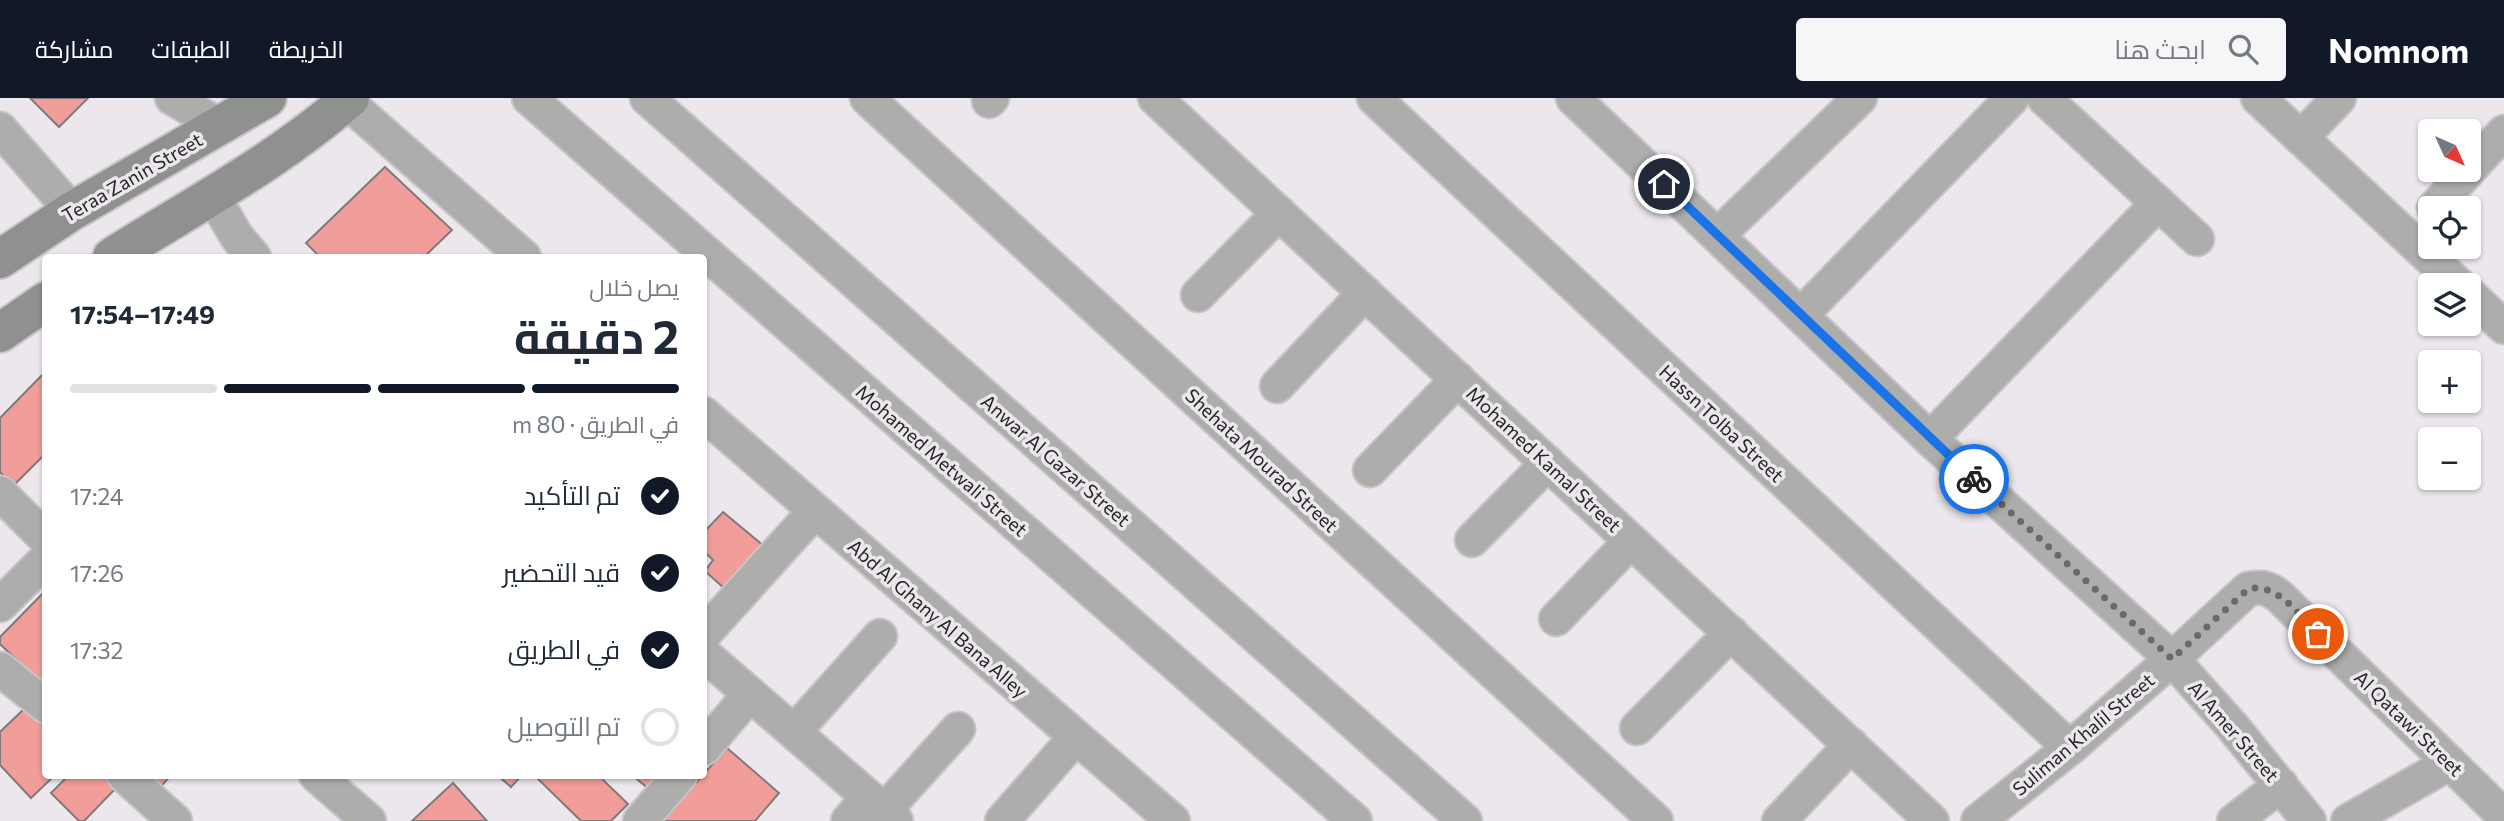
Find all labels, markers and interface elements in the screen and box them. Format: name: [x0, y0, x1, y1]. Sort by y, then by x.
search box: [1796, 18, 2286, 81]
text: Nomnom: [2328, 29, 2469, 70]
icon: search: [2224, 30, 2262, 68]
text: ابحث هنا: [2114, 33, 2206, 64]
text: مشاركة: [35, 34, 113, 63]
text: الطبقات: [151, 34, 231, 63]
text: الخريطة: [269, 34, 344, 63]
north arrow: [2418, 119, 2482, 182]
map controls: [2418, 119, 2481, 490]
street label: Teraa Zanin Street: [58, 127, 206, 227]
pin: [1634, 154, 1694, 214]
icon: home: [1645, 165, 1683, 203]
button: locate: [2418, 196, 2481, 259]
text: يصل خلال: [589, 273, 679, 301]
button: layers: [2418, 273, 2481, 336]
text: 17:49–17:54: [70, 298, 215, 329]
text: 2 دقيقة: [514, 307, 679, 363]
button: +: [2418, 350, 2481, 413]
street label: Hassn Tolba Street: [1655, 360, 1789, 487]
street label: Mohamed Metwali Street: [852, 379, 1032, 541]
street label: Mohamed Kamal Street: [1462, 381, 1626, 537]
street label: Shehata Mourad Street: [1181, 383, 1343, 537]
street label: Anwar Al Gazar Street: [977, 389, 1135, 531]
text: في الطريق · 80 m: [512, 410, 679, 438]
button: −: [2418, 427, 2481, 490]
courier: [1939, 444, 2009, 514]
icon: bike: [1955, 460, 1993, 498]
icon: check: [641, 477, 679, 515]
text: تم التأكيد: [524, 479, 620, 510]
text: 17:24: [70, 482, 124, 510]
street label: Abd Al Ghany Al Bana Alley: [844, 534, 1032, 702]
icon: check: [641, 554, 679, 592]
text: قيد التحضير: [503, 556, 620, 587]
text: 17:26: [70, 559, 124, 587]
pin: [2288, 604, 2348, 664]
icon: bag: [2299, 615, 2337, 653]
icon: check: [641, 631, 679, 669]
text: في الطريق: [508, 633, 620, 664]
text: 17:32: [70, 636, 123, 664]
street label: Al Qatawi Street: [2350, 665, 2468, 781]
street label: Suliman Khalil Street: [2007, 668, 2159, 800]
street label: Al Amer Street: [2184, 676, 2284, 786]
text: تم التوصيل: [507, 710, 620, 741]

